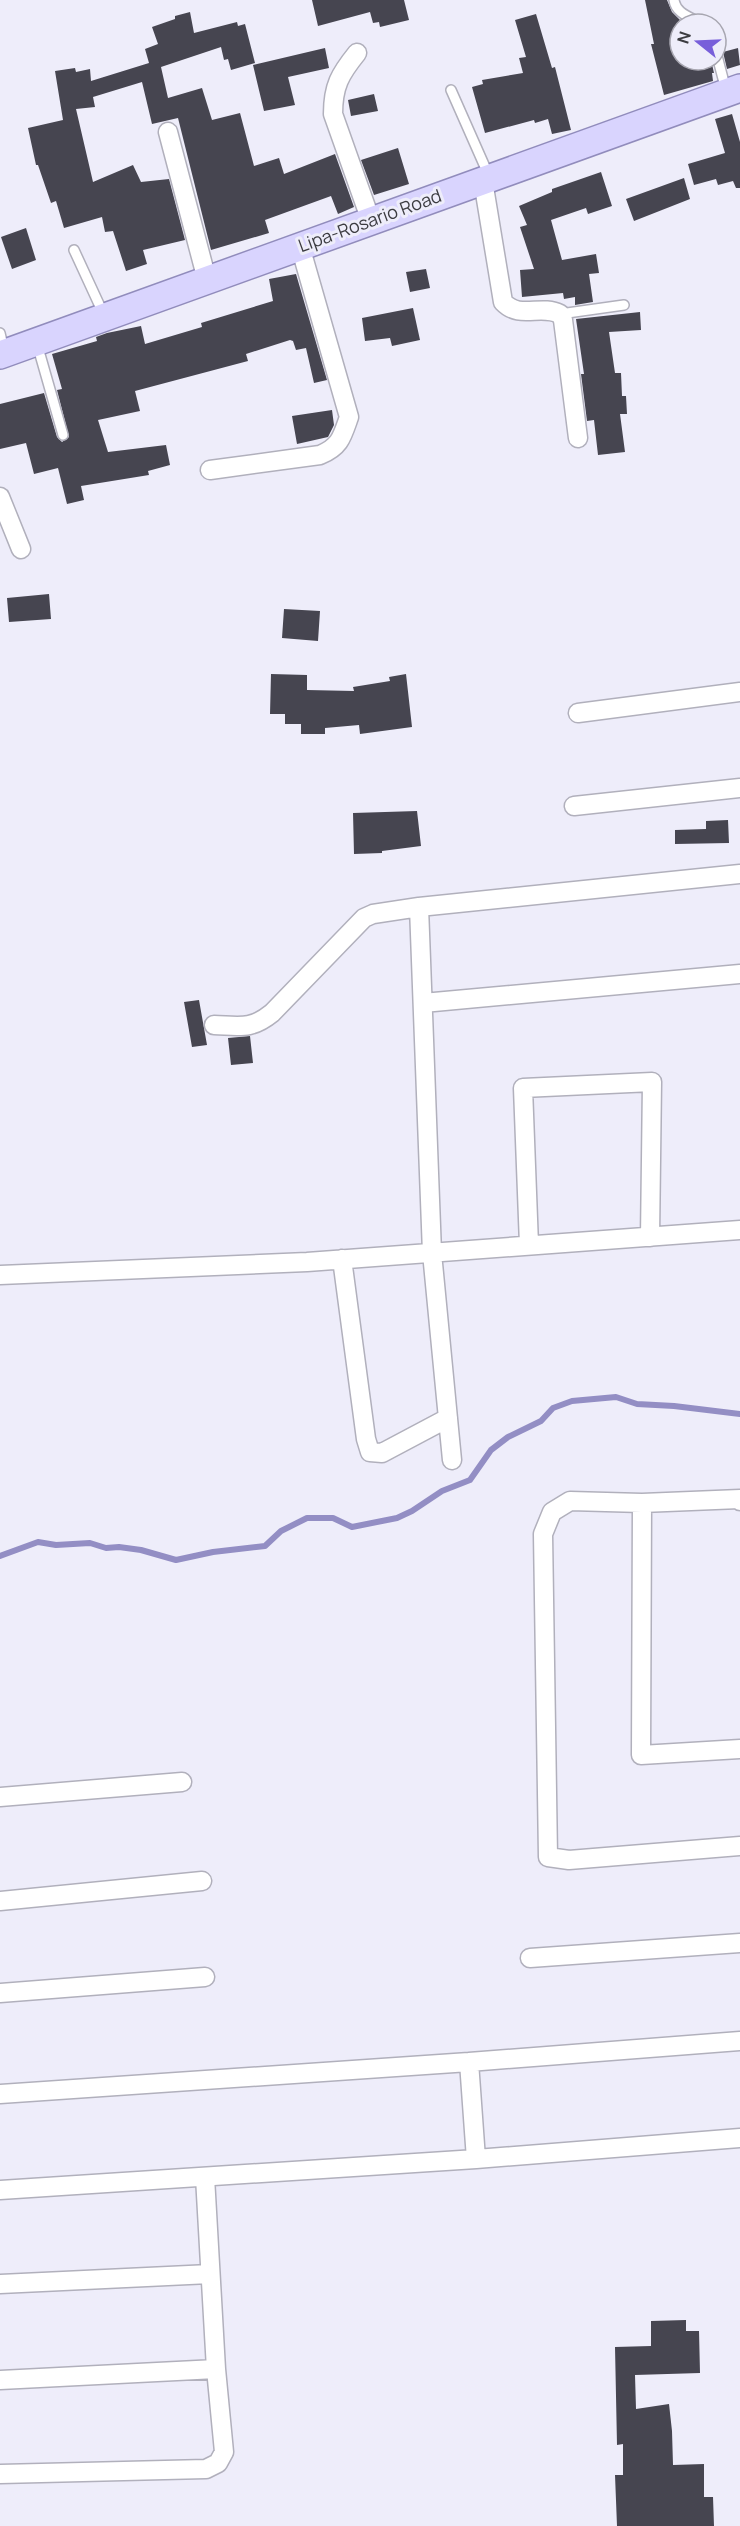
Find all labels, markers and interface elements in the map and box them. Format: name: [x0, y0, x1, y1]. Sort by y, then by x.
north arrow: [668, 12, 728, 72]
text: N: [671, 28, 696, 46]
street label: Lipa-Rosario Road: [295, 183, 445, 257]

